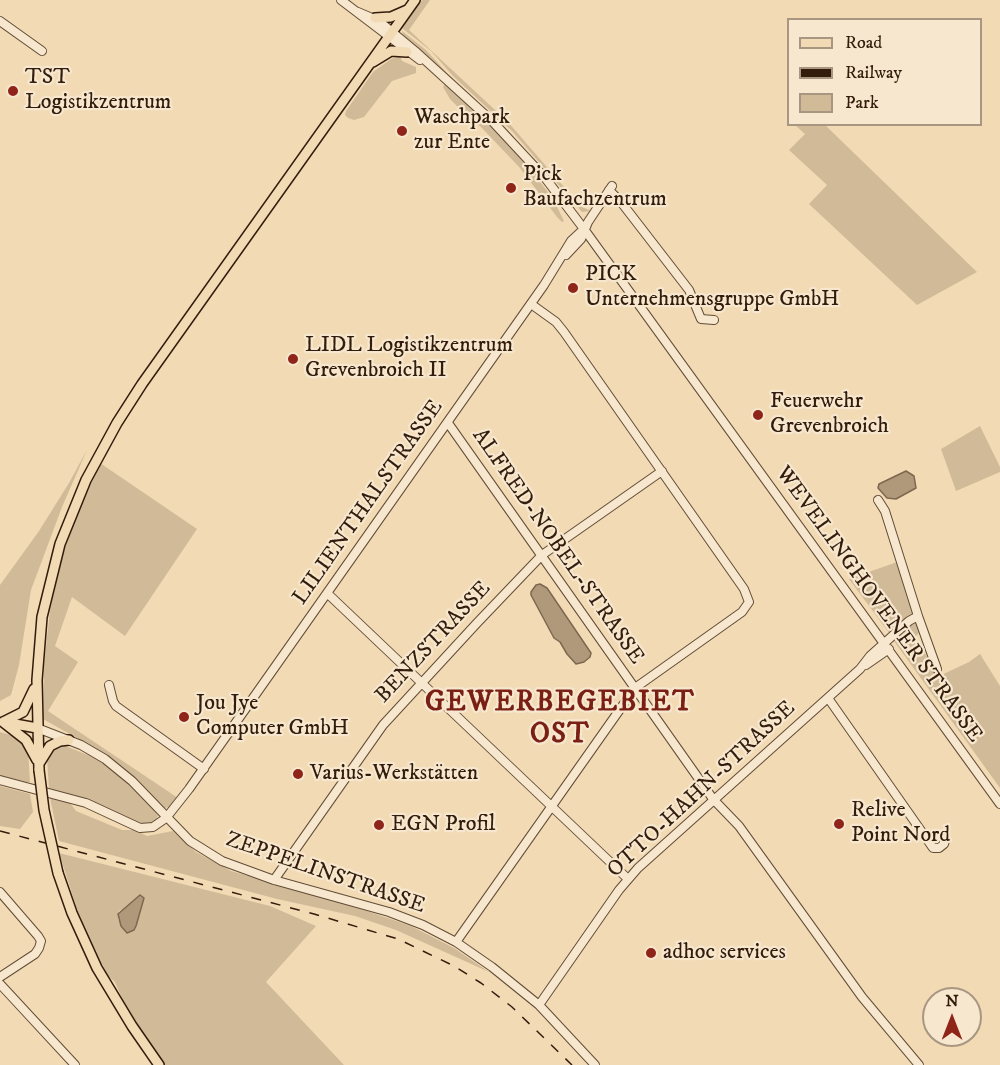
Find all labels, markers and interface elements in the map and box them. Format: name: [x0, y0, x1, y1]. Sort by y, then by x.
legend: [787, 18, 982, 126]
text: Road: [845, 32, 882, 54]
text: Railway: [845, 62, 902, 84]
place label: TST Logistikzentrum: [25, 65, 171, 116]
marker: TST Logistikzentrum: [6, 84, 20, 98]
text: Park: [845, 92, 879, 114]
place label: Waschpark zur Ente: [414, 105, 510, 156]
marker: Waschpark zur Ente: [395, 124, 409, 138]
place label: Pick Baufachzentrum: [523, 162, 667, 214]
marker: Pick Baufachzentrum: [504, 181, 518, 195]
place label: PICK Unternehmensgruppe GmbH: [585, 262, 839, 314]
marker: PICK Unternehmensgruppe GmbH: [566, 281, 580, 295]
place label: LIDL Logistikzentrum Grevenbroich II: [305, 333, 513, 384]
marker: LIDL Logistikzentrum Grevenbroich II: [286, 352, 300, 366]
place label: Feuerwehr Grevenbroich: [770, 389, 889, 440]
street label: LILIENTHALSTRASSE: [288, 395, 450, 611]
marker: Feuerwehr Grevenbroich: [751, 408, 765, 422]
street label: ALFRED-NOBEL-STRASSE: [465, 424, 649, 670]
street label: WEVELINGHOVENER STRASSE: [769, 462, 987, 748]
street label: BENZSTRASSE: [371, 577, 497, 709]
district label: GEWERBEGEBIET OST: [425, 687, 695, 753]
place label: Jou Jye Computer GmbH: [196, 691, 349, 742]
street label: OTTO-HAHN-STRASSE: [603, 696, 801, 884]
marker: Jou Jye Computer GmbH: [177, 710, 191, 724]
place label: Varius-Werkstätten: [310, 761, 478, 787]
marker: Varius-Werkstätten: [291, 767, 305, 781]
place label: Relive Point Nord: [851, 798, 950, 849]
place label: EGN Profil: [391, 812, 495, 838]
marker: Relive Point Nord: [832, 817, 846, 831]
marker: EGN Profil: [372, 818, 386, 832]
street label: ZEPPELINSTRASSE: [222, 827, 428, 921]
place label: adhoc services: [663, 940, 786, 966]
marker: adhoc services: [644, 946, 658, 960]
north arrow: [922, 987, 982, 1047]
text: N: [945, 991, 959, 1011]

